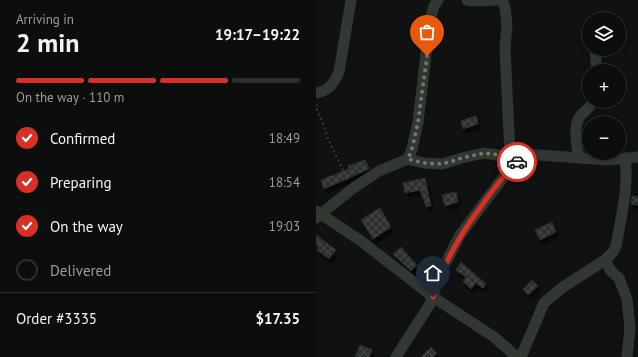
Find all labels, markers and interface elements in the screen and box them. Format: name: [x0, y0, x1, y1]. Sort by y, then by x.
text: Arriving in: [16, 11, 74, 28]
map controls: [582, 12, 626, 160]
button: layers: [582, 12, 626, 56]
pin: [410, 15, 444, 56]
icon: bag: [416, 21, 438, 43]
text: 19:17–19:22: [215, 25, 300, 44]
text: 2 min: [16, 26, 79, 59]
button: +: [582, 64, 626, 108]
text: On the way · 110 m: [16, 89, 124, 106]
button: −: [582, 116, 626, 160]
icon: check: [16, 127, 38, 149]
text: Confirmed: [50, 129, 115, 148]
text: 18:49: [269, 130, 300, 147]
courier: [497, 142, 537, 182]
icon: car: [506, 151, 528, 173]
icon: check: [16, 171, 38, 193]
text: Preparing: [50, 173, 112, 192]
text: 18:54: [269, 174, 300, 191]
icon: check: [16, 215, 38, 237]
text: On the way: [50, 217, 123, 236]
text: 19:03: [269, 218, 300, 235]
pin: [416, 256, 450, 297]
text: Delivered: [50, 261, 111, 280]
icon: home: [422, 262, 444, 284]
text: Order #3335: [16, 309, 97, 328]
text: $17.35: [256, 309, 300, 328]

